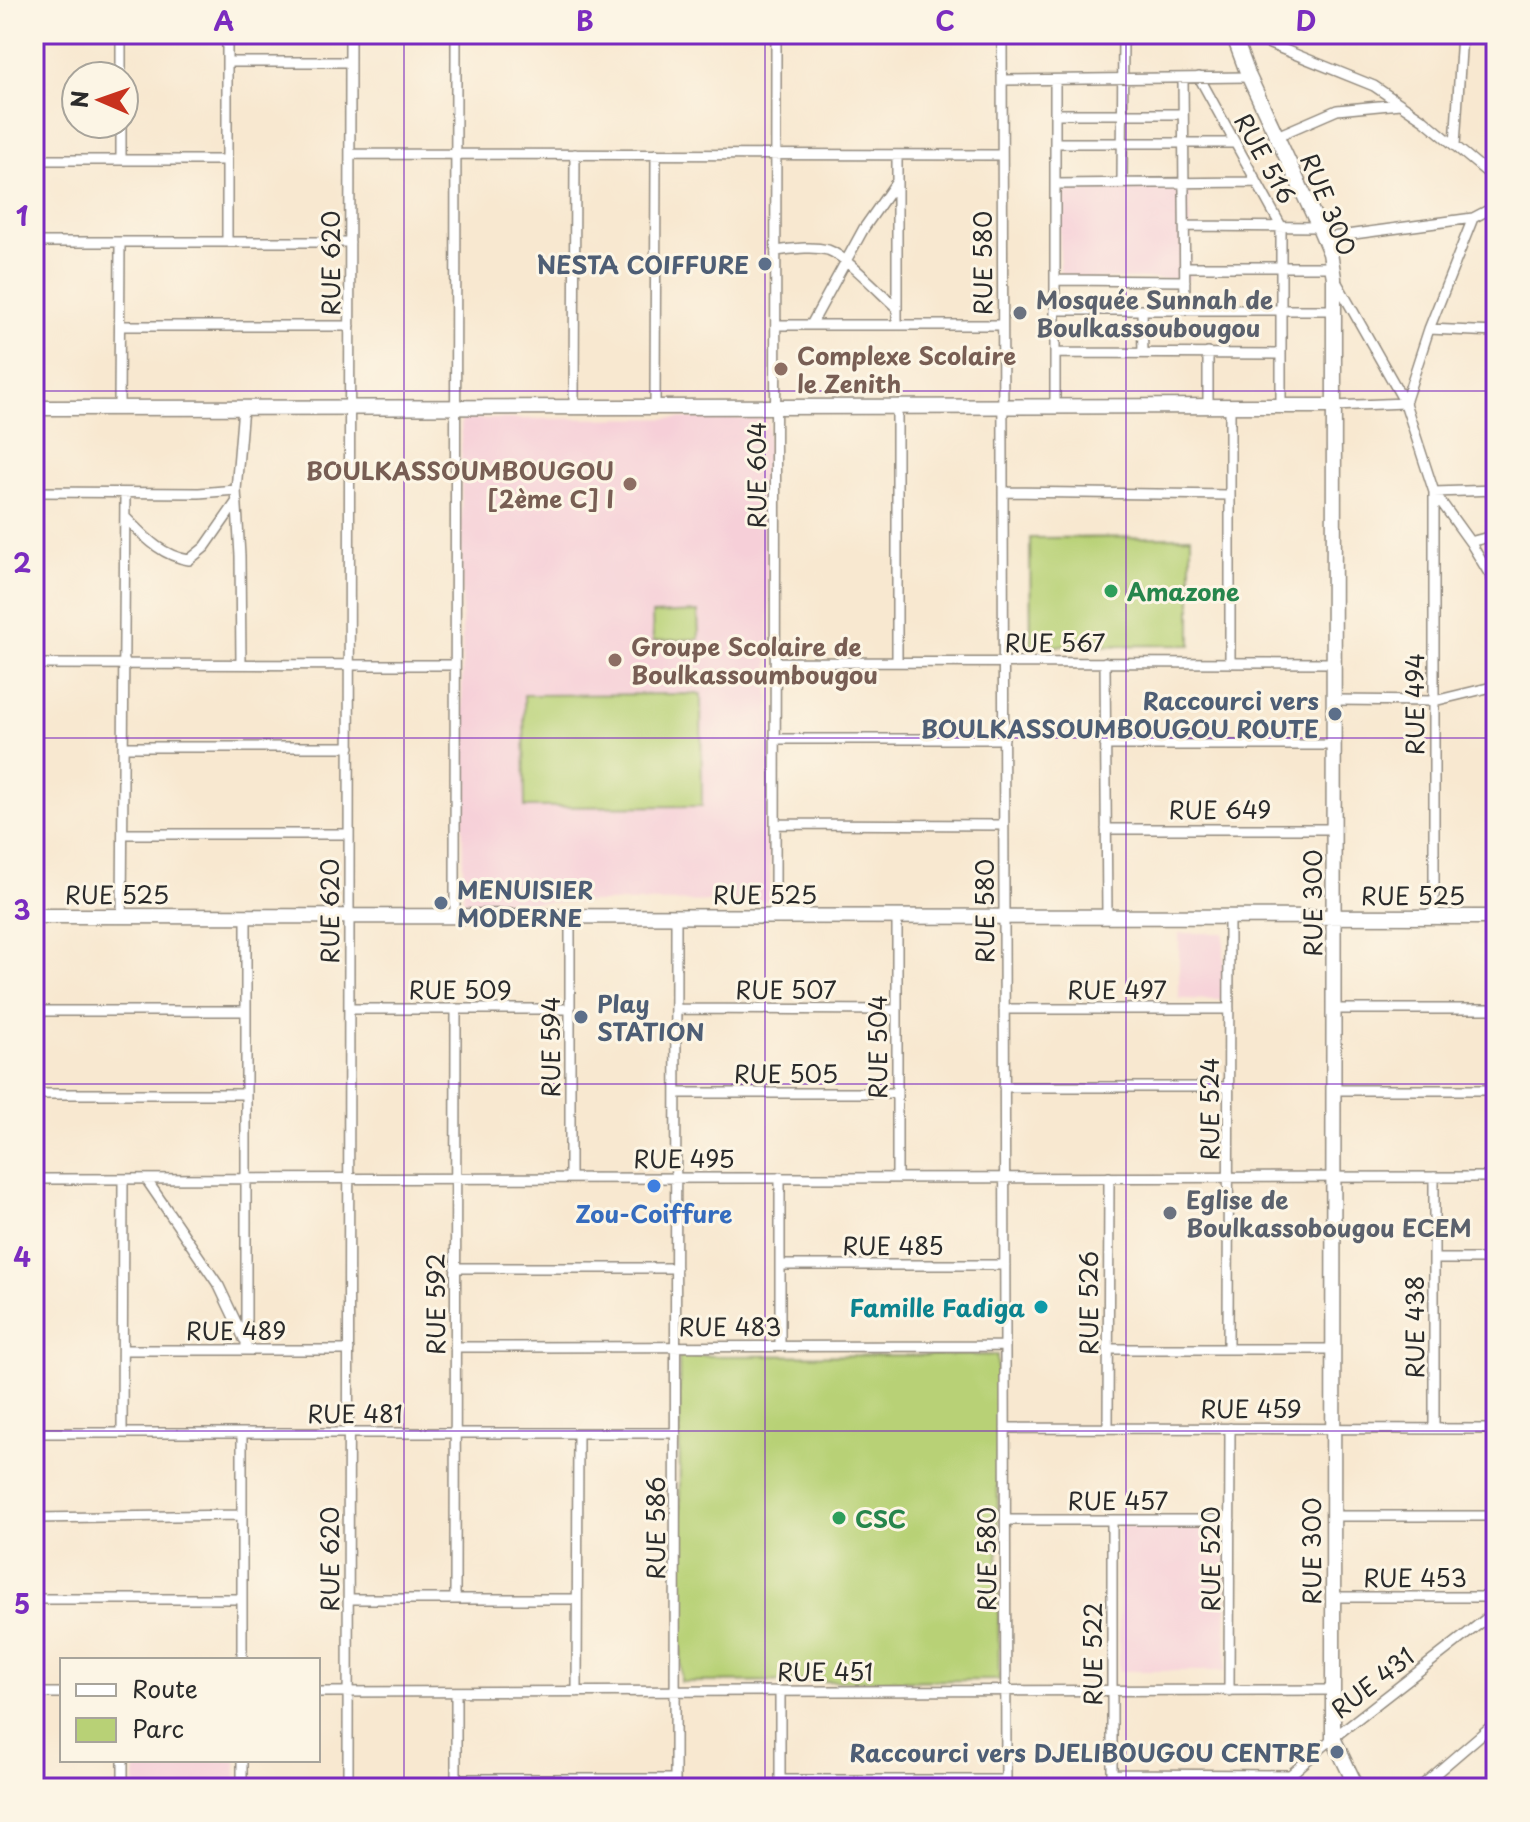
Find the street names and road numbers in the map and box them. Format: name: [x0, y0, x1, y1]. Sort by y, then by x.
street label: RUE 516: [1226, 106, 1306, 210]
street label: RUE 300: [1292, 147, 1366, 261]
street label: RUE 620: [312, 210, 348, 316]
street label: RUE 580: [964, 211, 1000, 315]
street label: RUE 604: [738, 422, 774, 528]
street label: RUE 567: [1005, 624, 1106, 660]
street label: RUE 494: [1396, 653, 1432, 755]
street label: RUE 649: [1169, 791, 1271, 827]
street label: RUE 300: [1294, 849, 1330, 957]
street label: RUE 620: [311, 858, 347, 964]
street label: RUE 580: [966, 859, 1002, 963]
street label: RUE 525: [65, 876, 169, 912]
street label: RUE 525: [713, 876, 817, 912]
street label: RUE 525: [1361, 877, 1465, 913]
street label: RUE 509: [408, 971, 512, 1007]
street label: RUE 507: [735, 971, 837, 1007]
street label: RUE 497: [1067, 971, 1167, 1007]
street label: RUE 504: [859, 995, 895, 1099]
street label: RUE 594: [532, 996, 568, 1098]
street label: RUE 505: [734, 1055, 838, 1091]
street label: RUE 524: [1191, 1057, 1227, 1161]
street label: RUE 495: [633, 1140, 735, 1176]
street label: RUE 485: [842, 1227, 944, 1263]
street label: RUE 526: [1070, 1251, 1106, 1355]
street label: RUE 592: [417, 1253, 453, 1355]
street label: RUE 438: [1396, 1275, 1432, 1379]
street label: RUE 483: [679, 1308, 781, 1344]
street label: RUE 489: [186, 1312, 286, 1348]
street label: RUE 459: [1200, 1390, 1302, 1426]
street label: RUE 481: [307, 1395, 403, 1431]
street label: RUE 586: [637, 1476, 673, 1580]
street label: RUE 457: [1068, 1482, 1168, 1518]
street label: RUE 300: [1293, 1497, 1329, 1605]
street label: RUE 620: [311, 1506, 347, 1612]
street label: RUE 520: [1192, 1506, 1228, 1612]
street label: RUE 580: [968, 1507, 1004, 1611]
street label: RUE 453: [1363, 1559, 1467, 1595]
street label: RUE 522: [1074, 1602, 1110, 1706]
street label: RUE 431: [1323, 1638, 1421, 1726]
street label: RUE 451: [777, 1653, 873, 1689]

